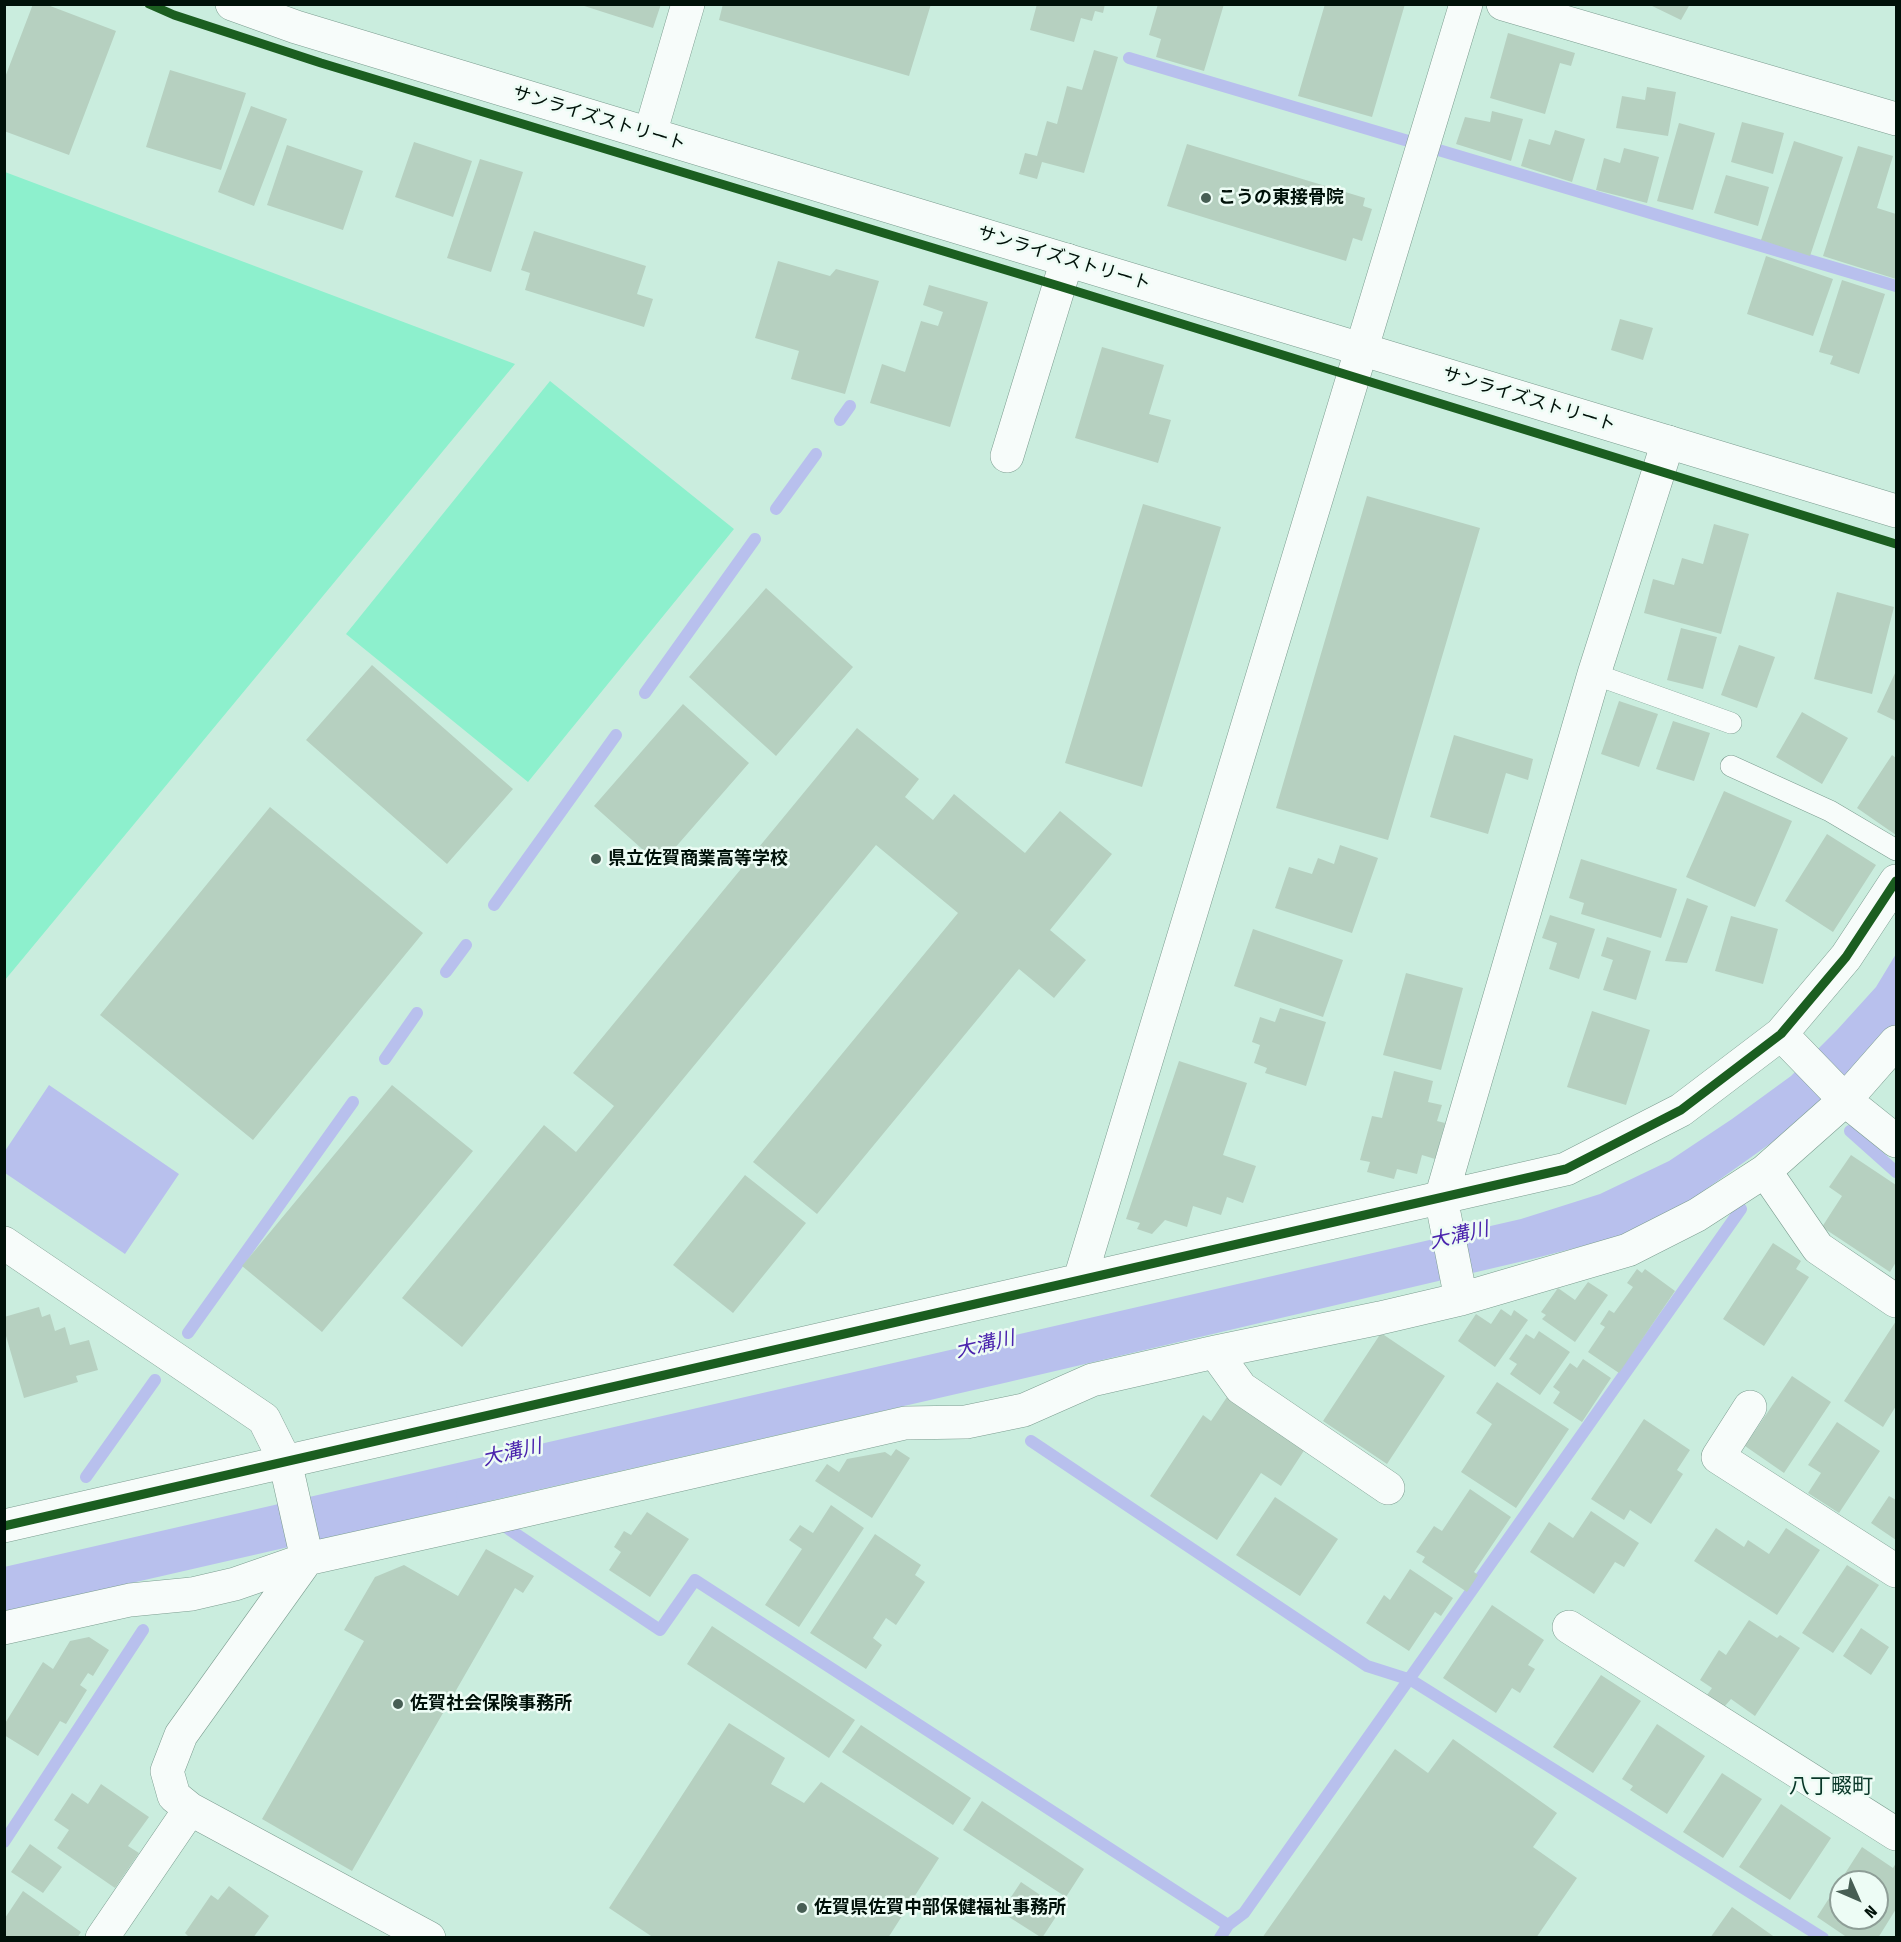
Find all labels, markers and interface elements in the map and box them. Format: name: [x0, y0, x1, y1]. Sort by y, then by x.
street label: サンライズストリート: [510, 82, 688, 156]
place label: こうの東接骨院: [1218, 187, 1344, 209]
marker: こうの東接骨院: [1199, 191, 1213, 205]
street label: サンライズストリート: [975, 222, 1153, 296]
street label: サンライズストリート: [1440, 363, 1618, 437]
place label: 県立佐賀商業高等学校: [608, 848, 788, 870]
marker: 県立佐賀商業高等学校: [589, 852, 603, 866]
water label: 大溝川: [1427, 1218, 1491, 1254]
water label: 大溝川: [953, 1327, 1017, 1363]
water label: 大溝川: [480, 1435, 544, 1471]
place label: 佐賀社会保険事務所: [410, 1693, 572, 1715]
marker: 佐賀社会保険事務所: [391, 1697, 405, 1711]
district label: 八丁畷町: [1789, 1774, 1873, 1800]
north arrow: [1829, 1870, 1889, 1930]
place label: 佐賀県佐賀中部保健福祉事務所: [814, 1897, 1066, 1919]
marker: 佐賀県佐賀中部保健福祉事務所: [795, 1901, 809, 1915]
text: N: [1861, 1902, 1881, 1922]

